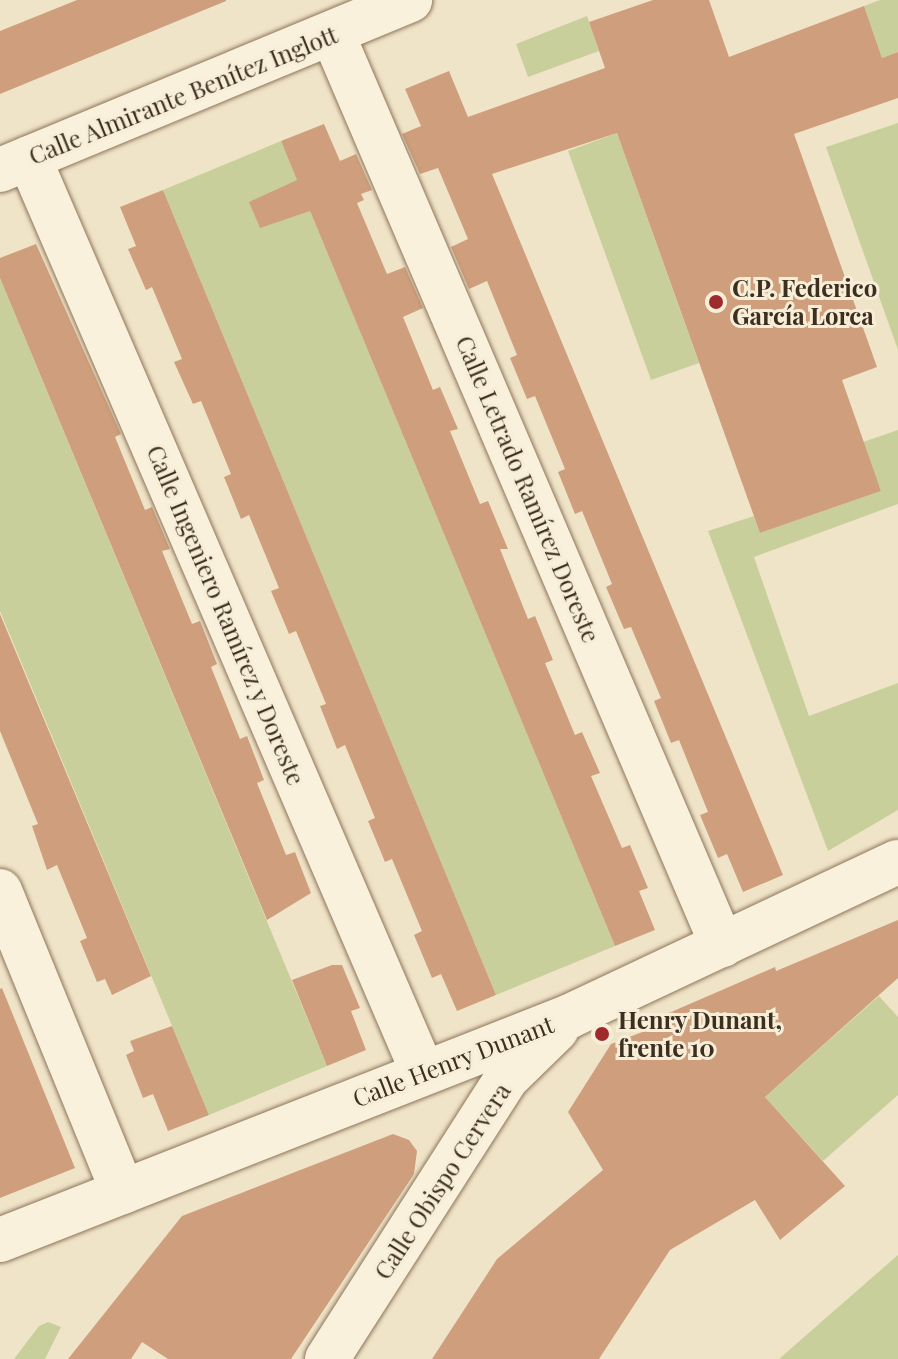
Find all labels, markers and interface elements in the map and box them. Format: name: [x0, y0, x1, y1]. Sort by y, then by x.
street label: Calle Almirante Benítez Inglott: [24, 20, 342, 170]
place label: C.P. Federico García Lorca: [732, 274, 877, 330]
marker: C.P. Federico García Lorca: [707, 293, 725, 311]
street label: Calle Letrado Ramírez Doreste: [450, 331, 606, 647]
street label: Calle Ingeniero Ramírez y Doreste: [141, 440, 311, 790]
place label: Henry Dunant, frente 10: [618, 1006, 783, 1062]
street label: Calle Henry Dunant: [348, 1009, 558, 1113]
marker: Henry Dunant, frente 10: [593, 1025, 611, 1043]
street label: Calle Obispo Cervera: [368, 1078, 516, 1284]

